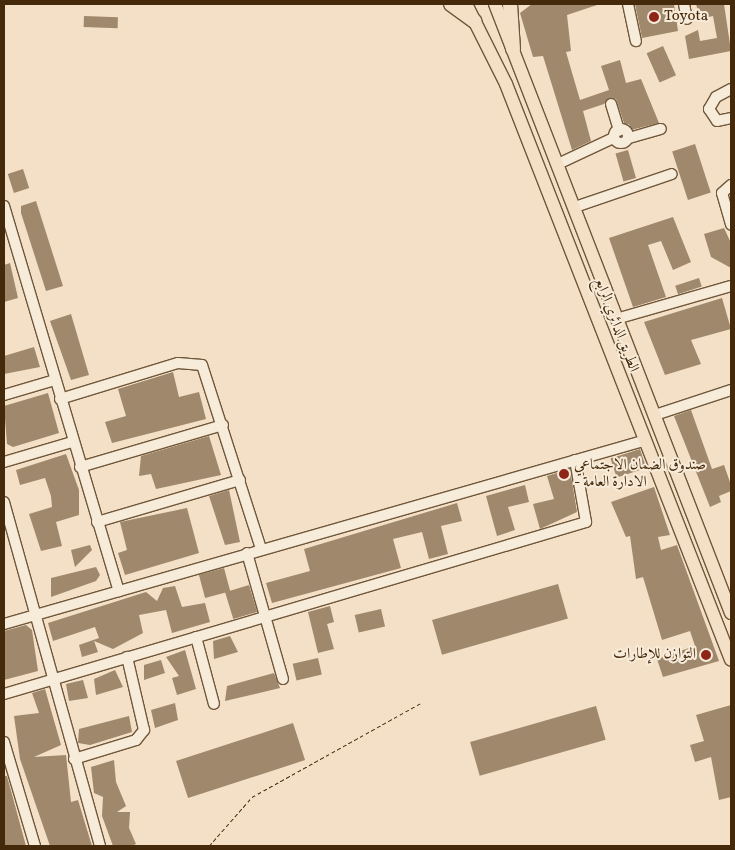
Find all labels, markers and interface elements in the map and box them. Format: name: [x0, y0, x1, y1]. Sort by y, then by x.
place label: Toyota: [664, 8, 708, 26]
marker: Toyota: [648, 11, 660, 23]
street label: الطريق الدائري الرابع: [590, 275, 642, 375]
place label: صندوق الضمان الاجتماعي - الادارة العامة: [574, 456, 706, 491]
marker: صندوق الضمان الاجتماعي - الادارة العامة: [558, 468, 570, 480]
place label: التوازن للإطارات: [613, 646, 696, 664]
marker: التوازن للإطارات: [700, 649, 712, 661]

